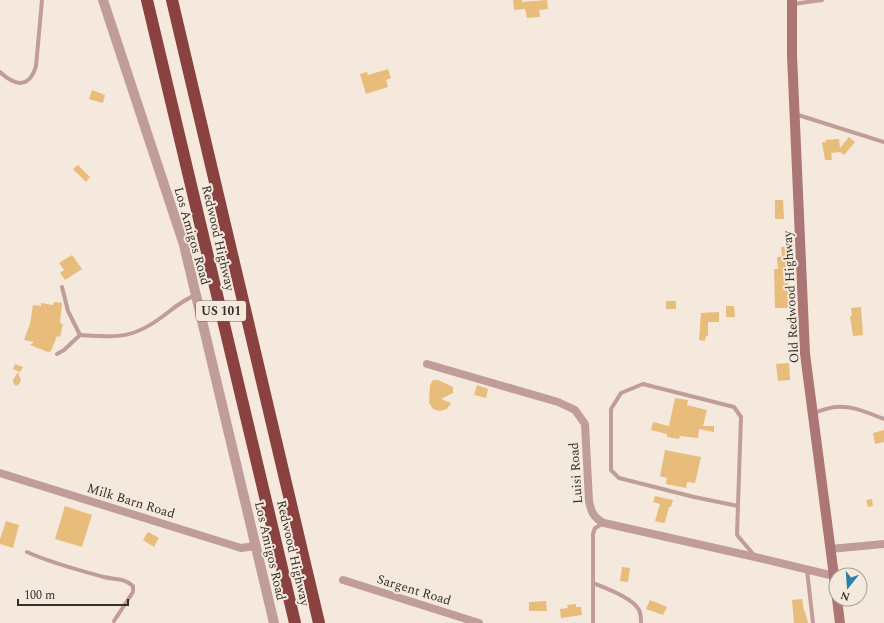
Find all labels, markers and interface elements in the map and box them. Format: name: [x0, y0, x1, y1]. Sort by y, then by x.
street label: Redwood Highway: [196, 183, 240, 294]
street label: Los Amigos Road: [168, 185, 216, 287]
street label: Old Redwood Highway: [777, 229, 804, 364]
road number: US 101: [196, 301, 246, 321]
street label: Luisi Road: [564, 441, 588, 505]
street label: Milk Barn Road: [85, 478, 177, 524]
street label: Redwood Highway: [271, 498, 315, 609]
street label: Los Amigos Road: [249, 499, 291, 603]
north arrow: [828, 567, 868, 607]
street label: Sargent Road: [374, 569, 454, 611]
scale bar: [18, 581, 128, 607]
text: 100 m: [24, 586, 55, 605]
text: N: [838, 587, 852, 606]

